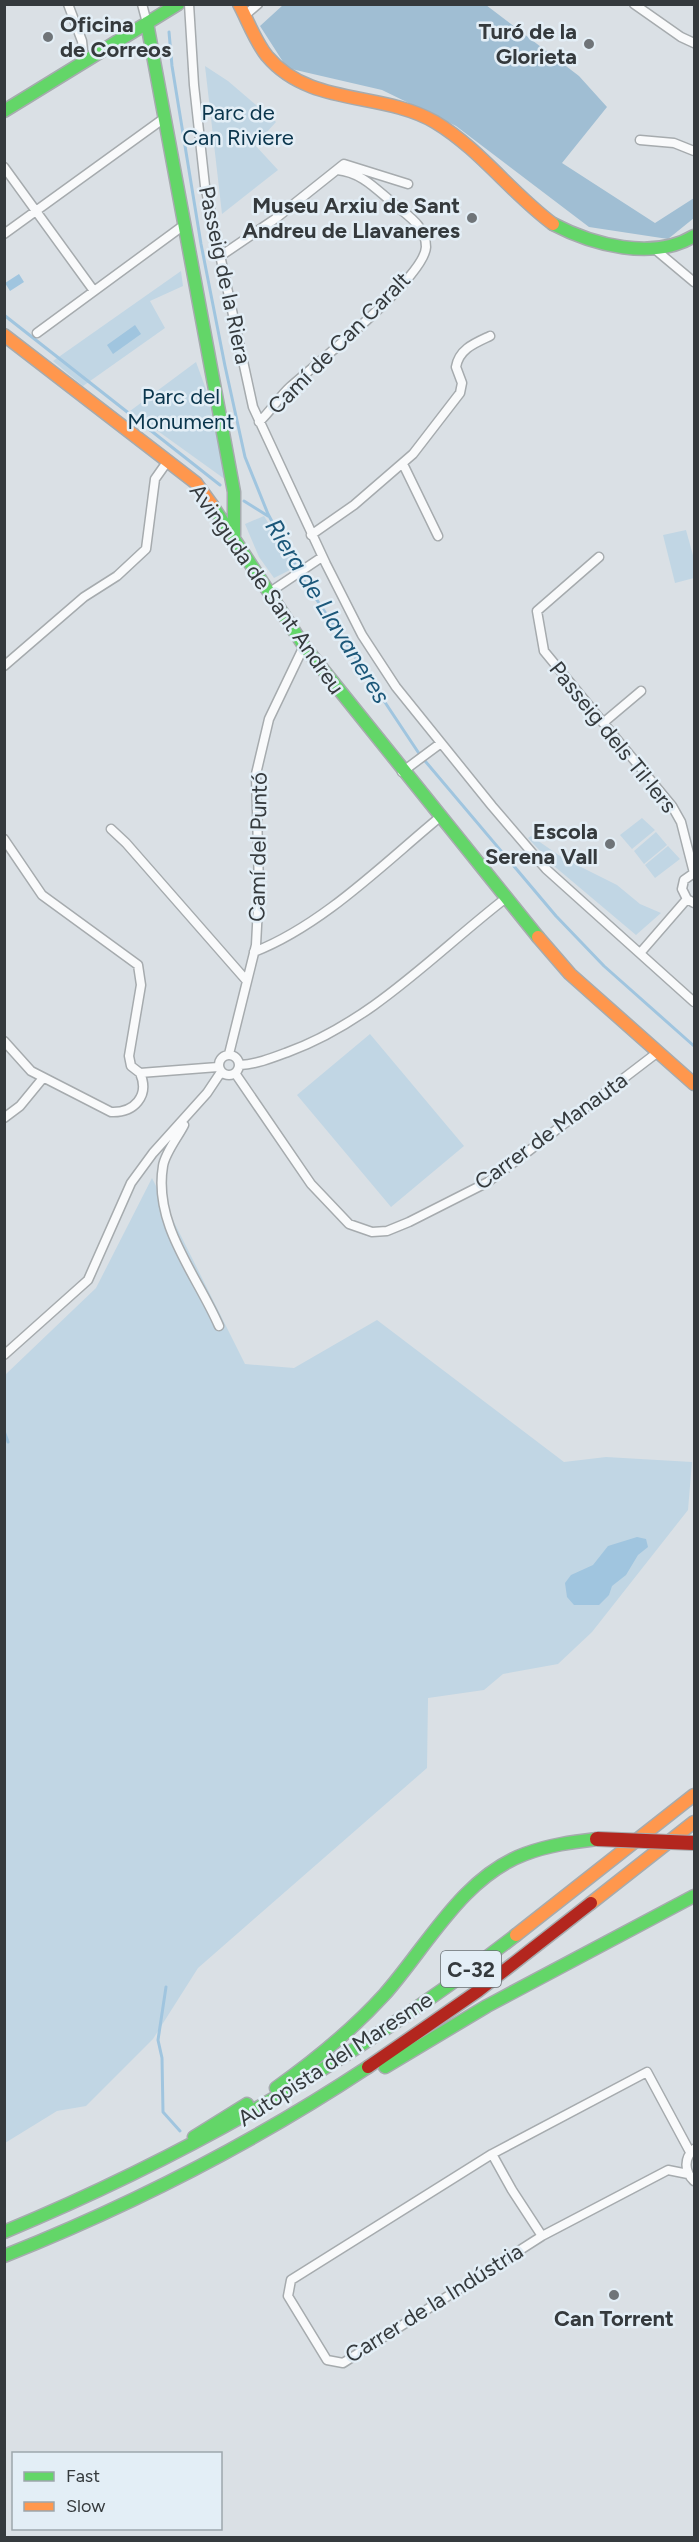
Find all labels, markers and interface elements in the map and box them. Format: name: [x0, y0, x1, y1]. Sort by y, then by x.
place label: Oficina de Correos: [60, 11, 171, 63]
place label: Turó de la Glorieta: [478, 18, 577, 70]
marker: Oficina de Correos: [41, 30, 55, 44]
marker: Turó de la Glorieta: [582, 37, 596, 51]
park label: Parc de Can Riviere: [182, 99, 294, 151]
street label: Passeig de la Riera: [193, 184, 257, 366]
place label: Museu Arxiu de Sant Andreu de Llavaneres: [242, 192, 460, 244]
marker: Museu Arxiu de Sant Andreu de Llavaneres: [465, 211, 479, 225]
street label: Camí de Can Caralt: [262, 266, 416, 420]
park label: Parc del Monument: [127, 383, 235, 435]
street label: Avinguda de Sant Andreu: [184, 478, 350, 700]
water label: Riera de Llavaneres: [259, 513, 397, 709]
street label: Passeig dels Til·lers: [544, 656, 682, 818]
street label: Camí del Puntó: [243, 772, 273, 922]
place label: Escola Serena Vall: [485, 818, 598, 870]
marker: Escola Serena Vall: [603, 837, 617, 851]
street label: Carrer de Manauta: [469, 1067, 633, 1195]
road number: C-32: [441, 1951, 501, 1987]
street label: Autopista del Maresme: [232, 1986, 438, 2132]
street label: Carrer de la Indústria: [340, 2237, 528, 2369]
marker: Can Torrent: [607, 2288, 621, 2302]
place label: Can Torrent: [554, 2305, 674, 2332]
legend: [12, 2452, 222, 2530]
text: Fast: [66, 2465, 100, 2487]
text: Slow: [66, 2495, 105, 2517]

